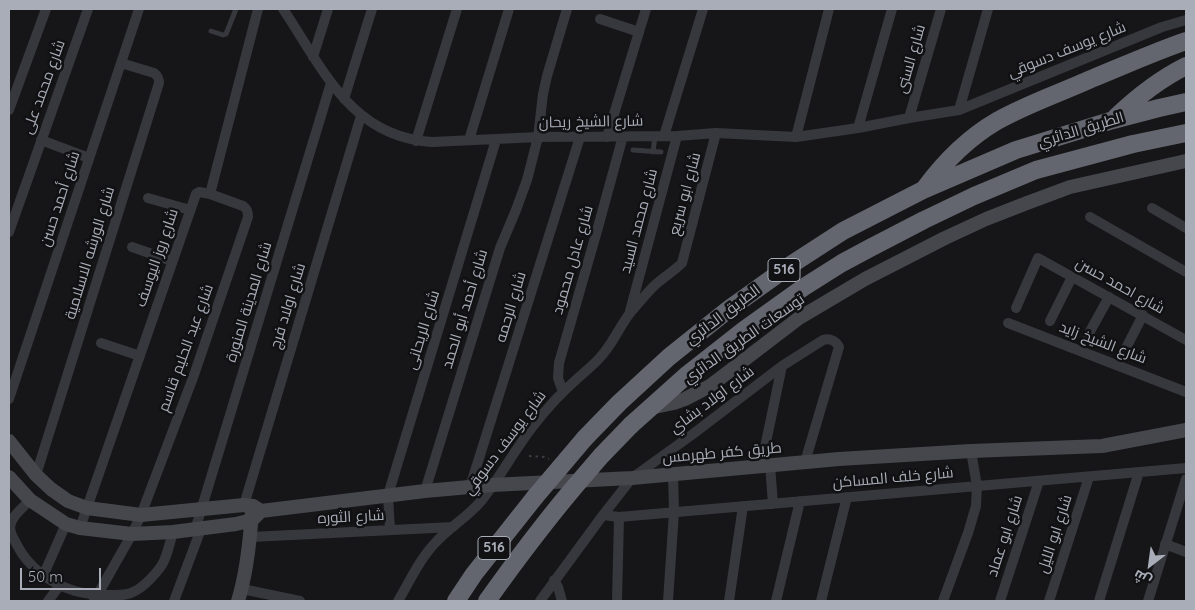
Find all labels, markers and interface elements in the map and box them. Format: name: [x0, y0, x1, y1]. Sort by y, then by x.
street label: شارع يوسف دسوقي: [1005, 18, 1129, 82]
street label: شارع السنى: [893, 22, 929, 96]
street label: شارع محمد على: [19, 38, 69, 136]
street label: الطريق الدائري: [1036, 108, 1126, 152]
street label: شارع الشيخ ريحان: [538, 112, 644, 132]
street label: شارع أحمد حسن: [36, 149, 84, 249]
street label: شارع ابو سريع: [665, 150, 705, 238]
street label: شارع محمد السيد: [616, 167, 662, 275]
street label: شارع الورشه الاسلامية: [61, 184, 119, 322]
street label: شارع عادل محمود: [549, 203, 597, 317]
street label: شارع روز اليوسف: [132, 206, 182, 310]
street label: شارع المدينة المنورة: [222, 240, 276, 364]
street label: شارع أحمد أبو الحمد: [438, 247, 492, 371]
street label: شارع احمد حسن: [1072, 254, 1168, 318]
road number: 516: [768, 258, 800, 282]
street label: شارع اولاد فرج: [266, 261, 310, 351]
street label: شارع الرحمه: [492, 269, 530, 345]
street label: الطريق الدائري: [682, 281, 764, 349]
street label: شارع عبد الحليم قاسم: [155, 282, 217, 414]
street label: شارع الريحانى: [402, 288, 444, 372]
street label: توسعات الطريق الدائري: [680, 290, 808, 388]
street label: شارع الشيخ زايد: [1057, 318, 1149, 368]
street label: شارع اولاد بشاي: [666, 362, 758, 438]
street label: شارع يوسف دسوقي: [460, 387, 550, 499]
street label: طريق كفر طهرمس: [662, 439, 782, 467]
street label: شارع خلف المساكن: [832, 464, 954, 492]
street label: شارع ابو الليل: [1034, 492, 1076, 576]
street label: شارع ابو عماد: [983, 493, 1027, 579]
street label: شارع الثوره: [317, 506, 385, 528]
road number: 516: [478, 536, 510, 560]
north arrow: [1125, 540, 1175, 590]
scale bar: [22, 558, 104, 590]
text: ش: [1130, 566, 1155, 590]
text: 50 m: [28, 567, 63, 586]

